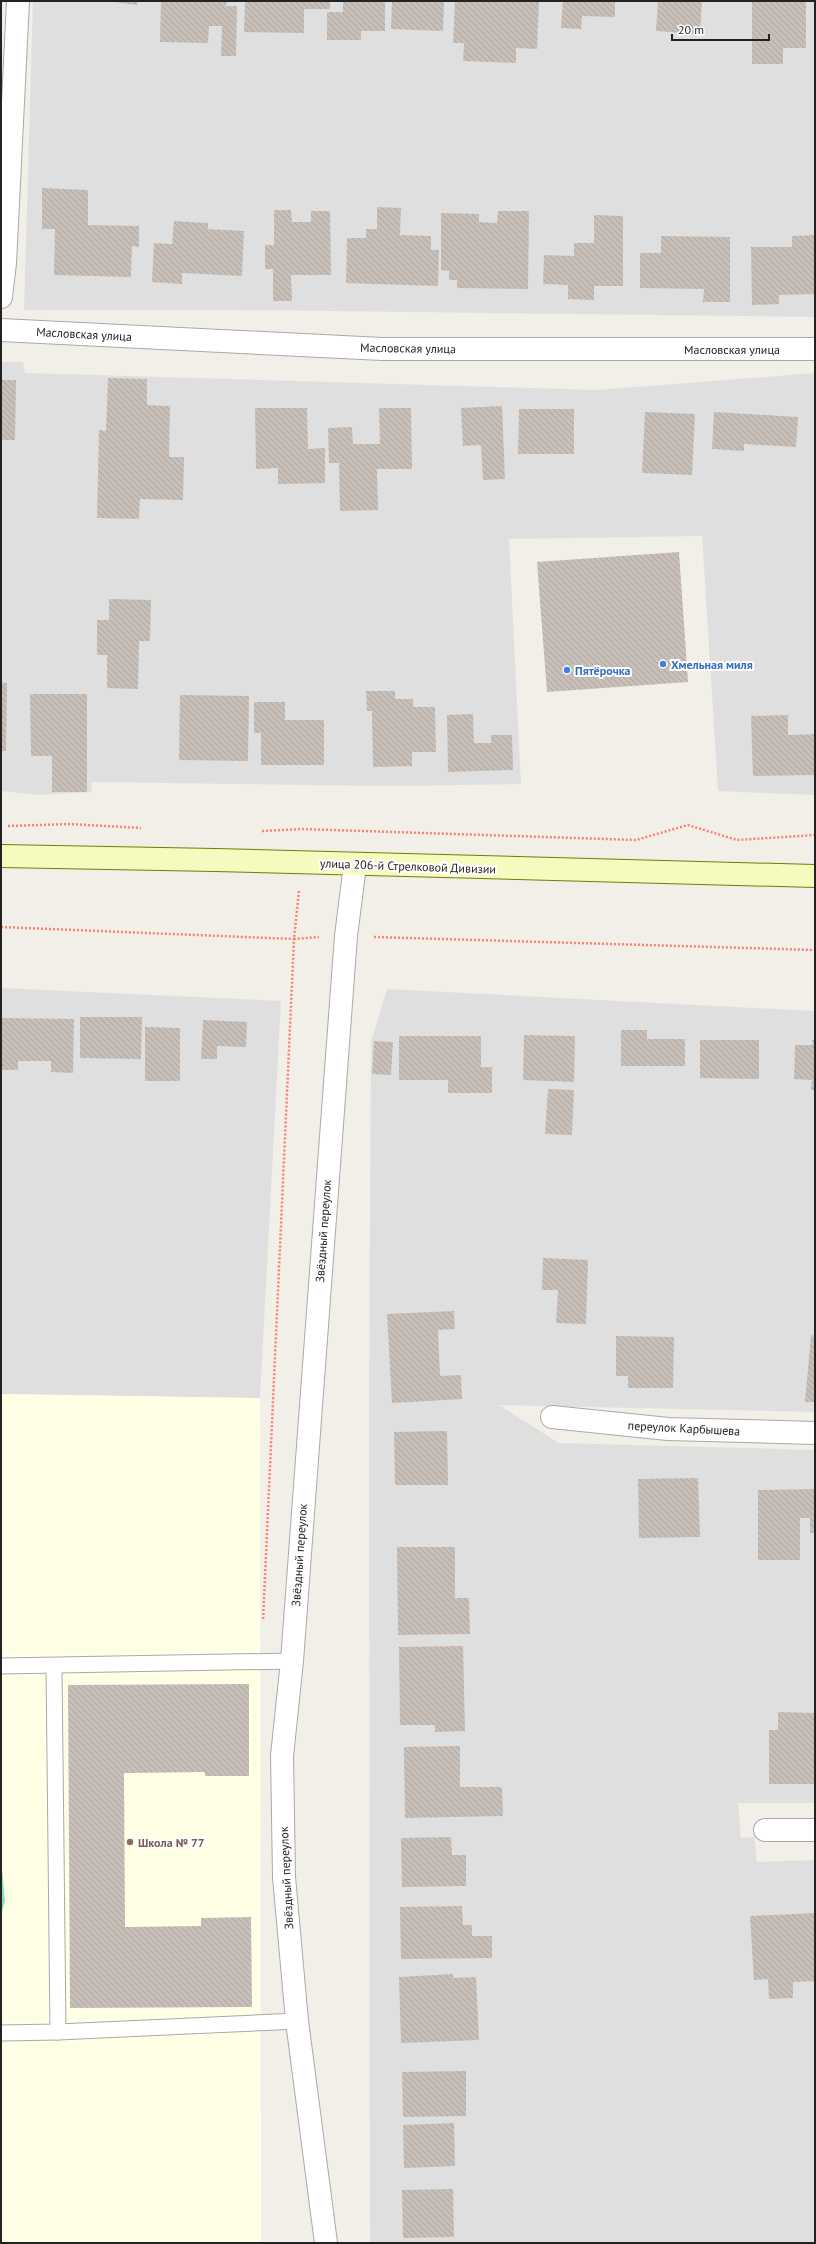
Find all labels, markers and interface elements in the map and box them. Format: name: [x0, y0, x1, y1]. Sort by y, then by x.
scale bar: [672, 16, 769, 42]
text: 20 m: [678, 22, 704, 37]
street label: Масловская улица: [36, 324, 132, 344]
street label: Масловская улица: [360, 340, 456, 356]
street label: Масловская улица: [684, 342, 780, 357]
place label: Хмельная миля: [671, 657, 753, 672]
marker: Хмельная миля: [658, 659, 668, 669]
place label: Пятёрочка: [575, 663, 631, 678]
marker: Пятёрочка: [562, 665, 572, 675]
street label: улица 206-й Стрелковой Дивизии: [320, 855, 496, 877]
street label: Звёздный переулок: [312, 1179, 334, 1283]
street label: переулок Карбышева: [627, 1418, 741, 1438]
street label: Звёздный переулок: [288, 1503, 310, 1607]
street label: Звёздный переулок: [276, 1826, 296, 1930]
place label: Школа № 77: [138, 1835, 205, 1850]
marker: Школа № 77: [125, 1837, 135, 1847]

